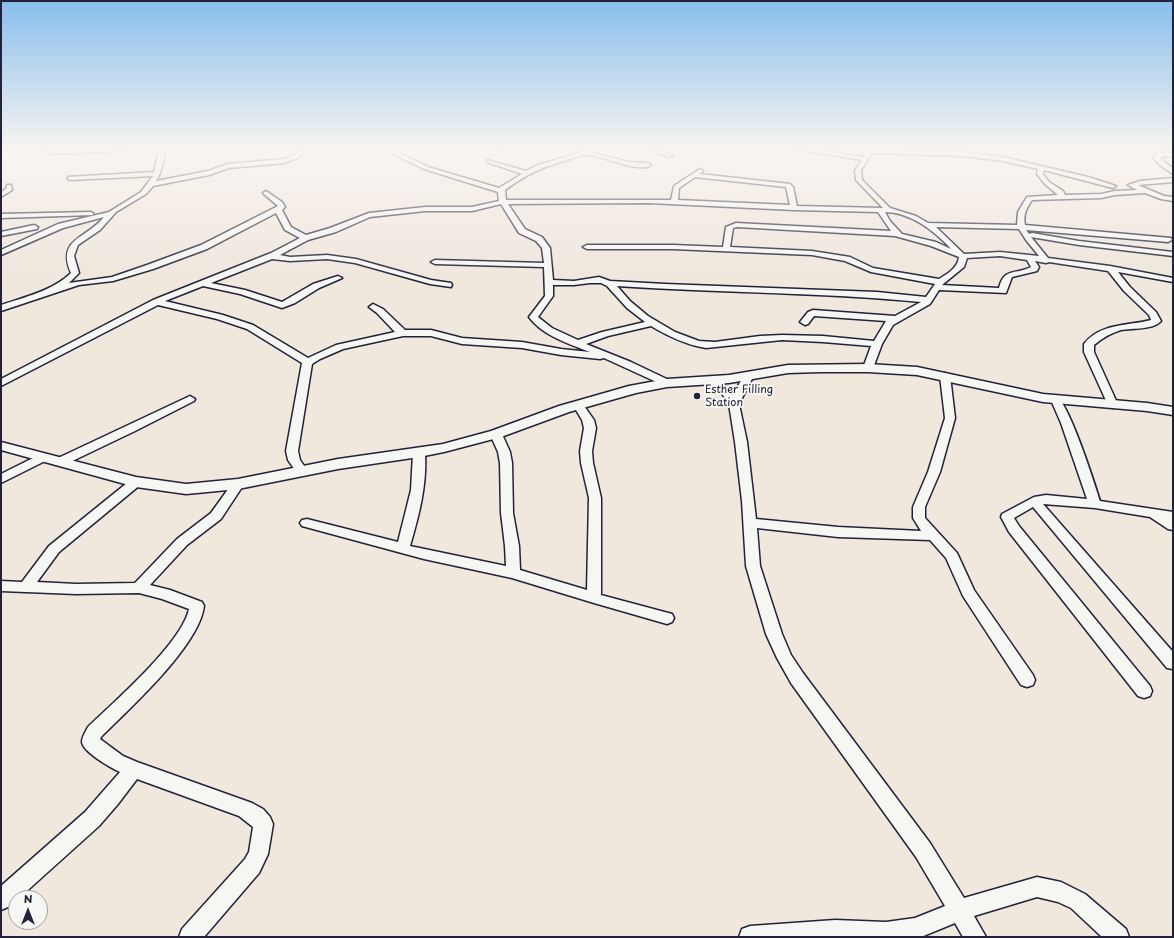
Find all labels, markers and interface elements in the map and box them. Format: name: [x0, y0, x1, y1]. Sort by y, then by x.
place label: Esther Filling Station: [705, 383, 773, 409]
marker: Esther Filling Station: [692, 391, 702, 401]
north arrow: [8, 890, 48, 930]
text: N: [24, 890, 32, 907]

